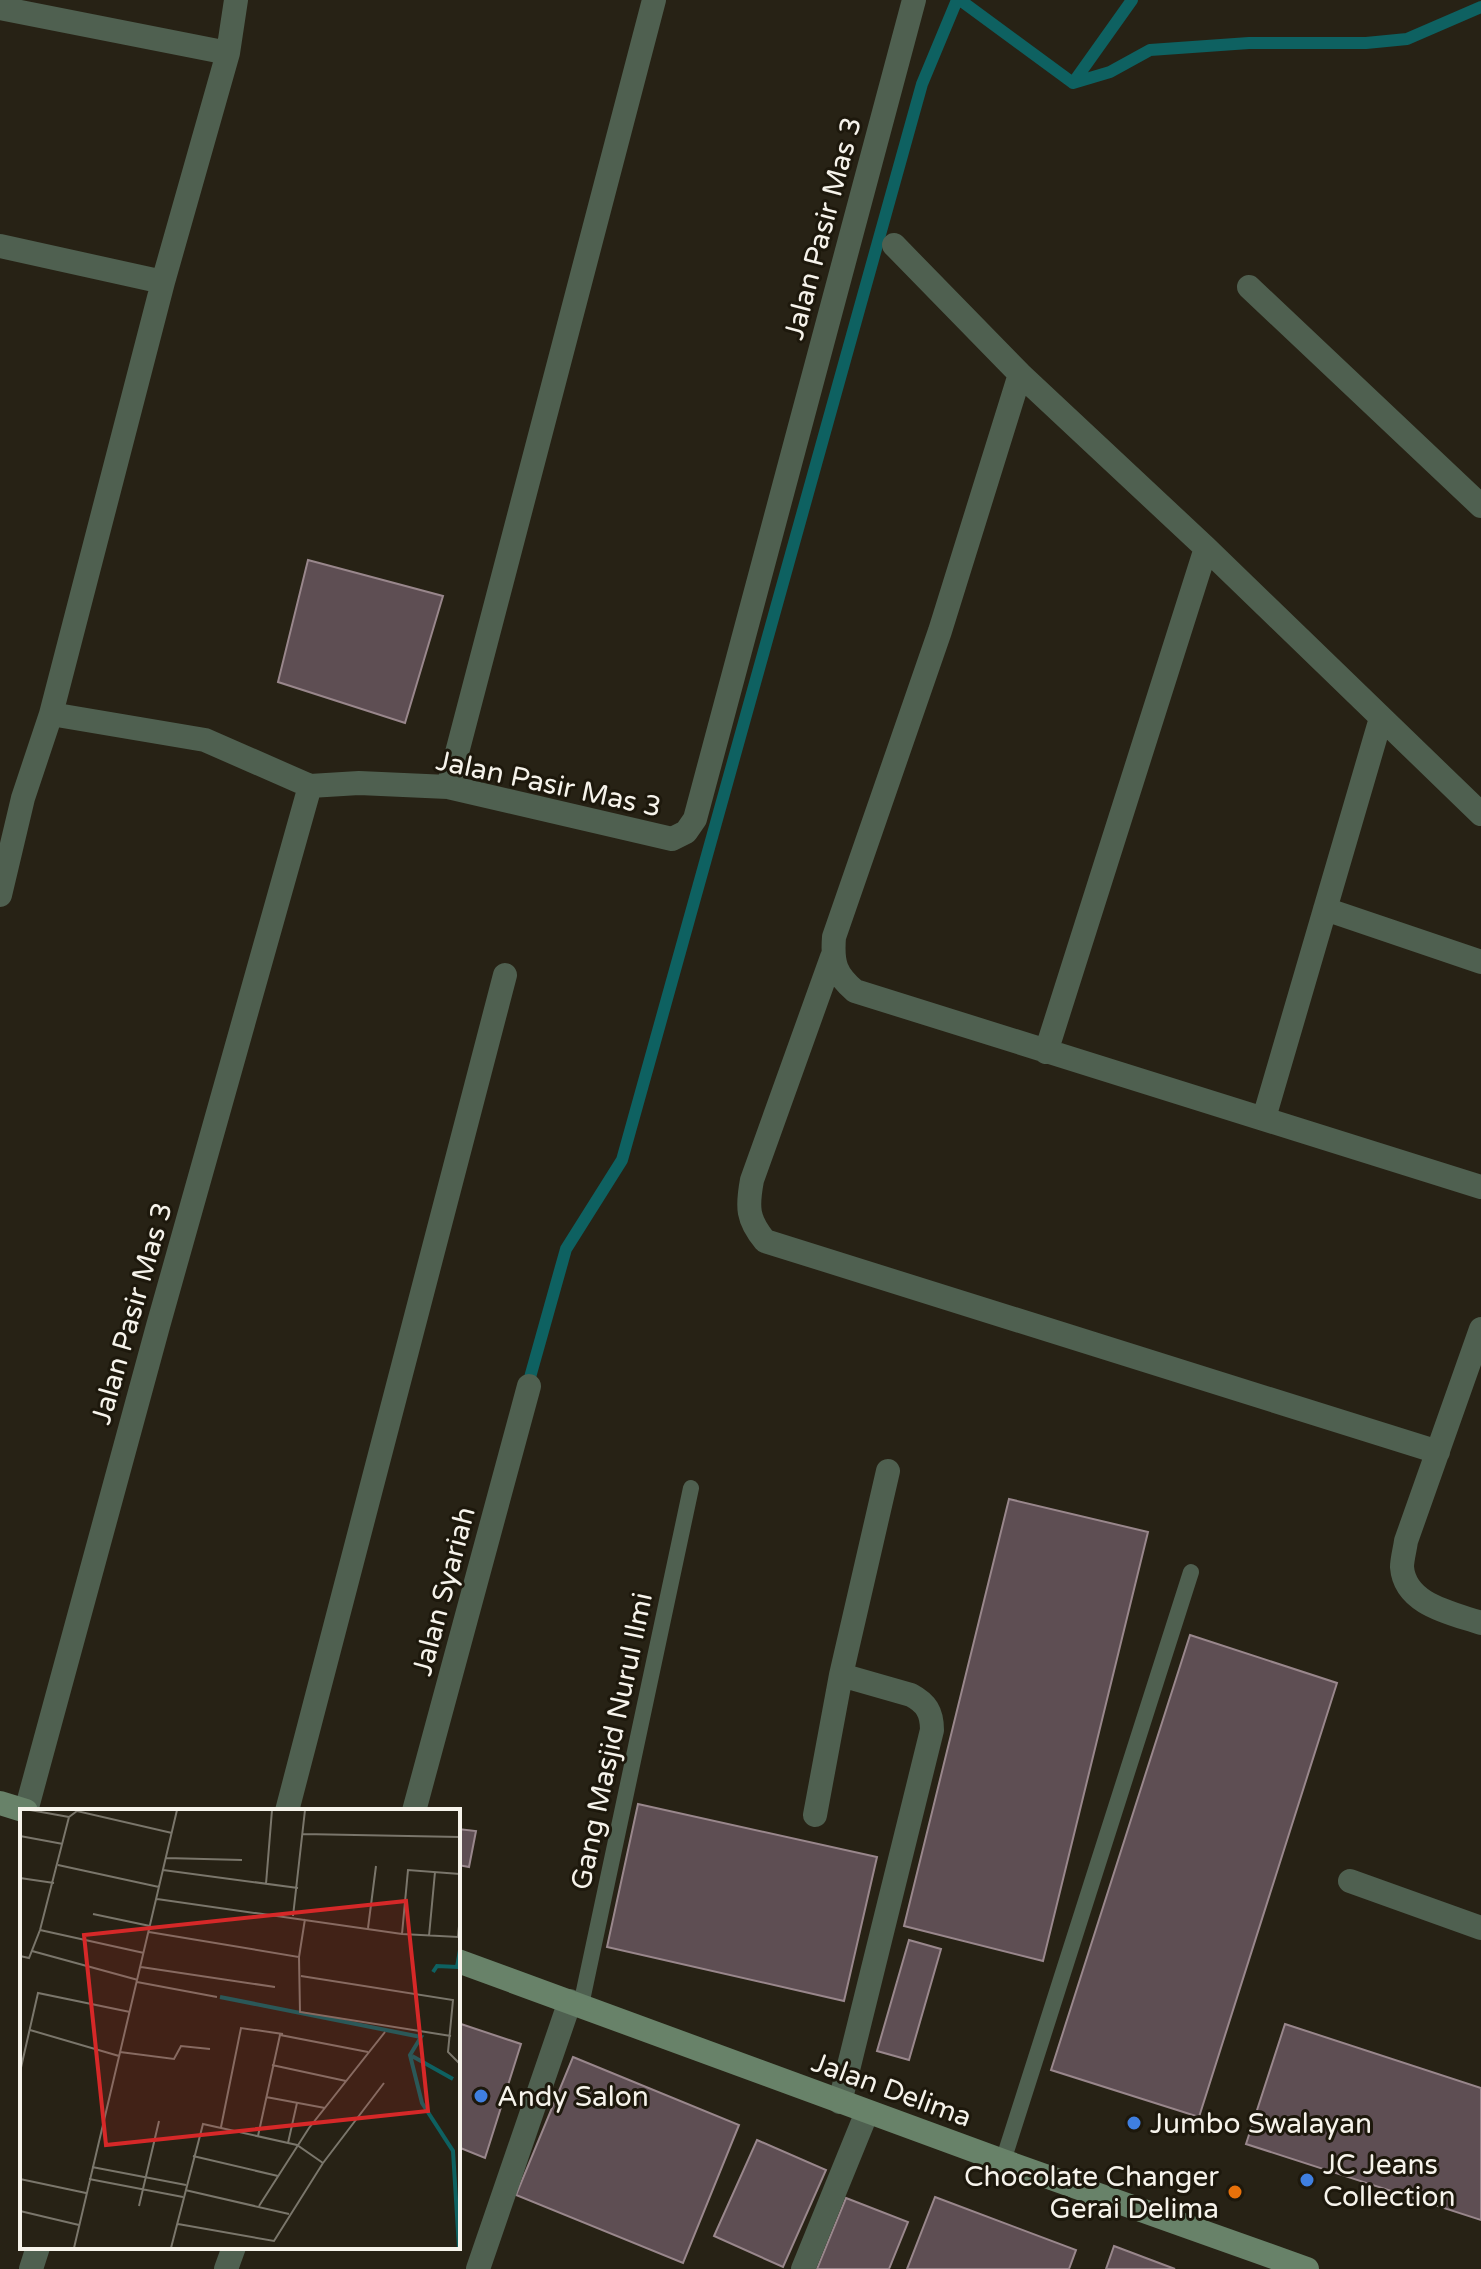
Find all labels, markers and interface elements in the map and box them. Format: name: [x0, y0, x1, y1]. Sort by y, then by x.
street label: Jalan Pasir Mas 3: [777, 113, 869, 343]
street label: Jalan Pasir Mas 3: [433, 744, 664, 824]
street label: Jalan Pasir Mas 3: [84, 1198, 180, 1428]
street label: Jalan Syariah: [405, 1503, 483, 1679]
street label: Gang Masjid Nurul Ilmi: [564, 1590, 660, 1893]
inset map: [20, 1809, 460, 2249]
street label: Jalan Delima: [807, 2045, 976, 2135]
place label: Andy Salon: [497, 2080, 649, 2114]
marker: Andy Salon: [472, 2087, 490, 2105]
place label: Jumbo Swalayan: [1150, 2107, 1372, 2141]
marker: Jumbo Swalayan: [1125, 2114, 1143, 2132]
place label: JC Jeans Collection: [1323, 2148, 1456, 2214]
place label: Chocolate Changer Gerai Delima: [964, 2160, 1219, 2226]
marker: JC Jeans Collection: [1298, 2171, 1316, 2189]
marker: Chocolate Changer Gerai Delima: [1226, 2183, 1244, 2201]

